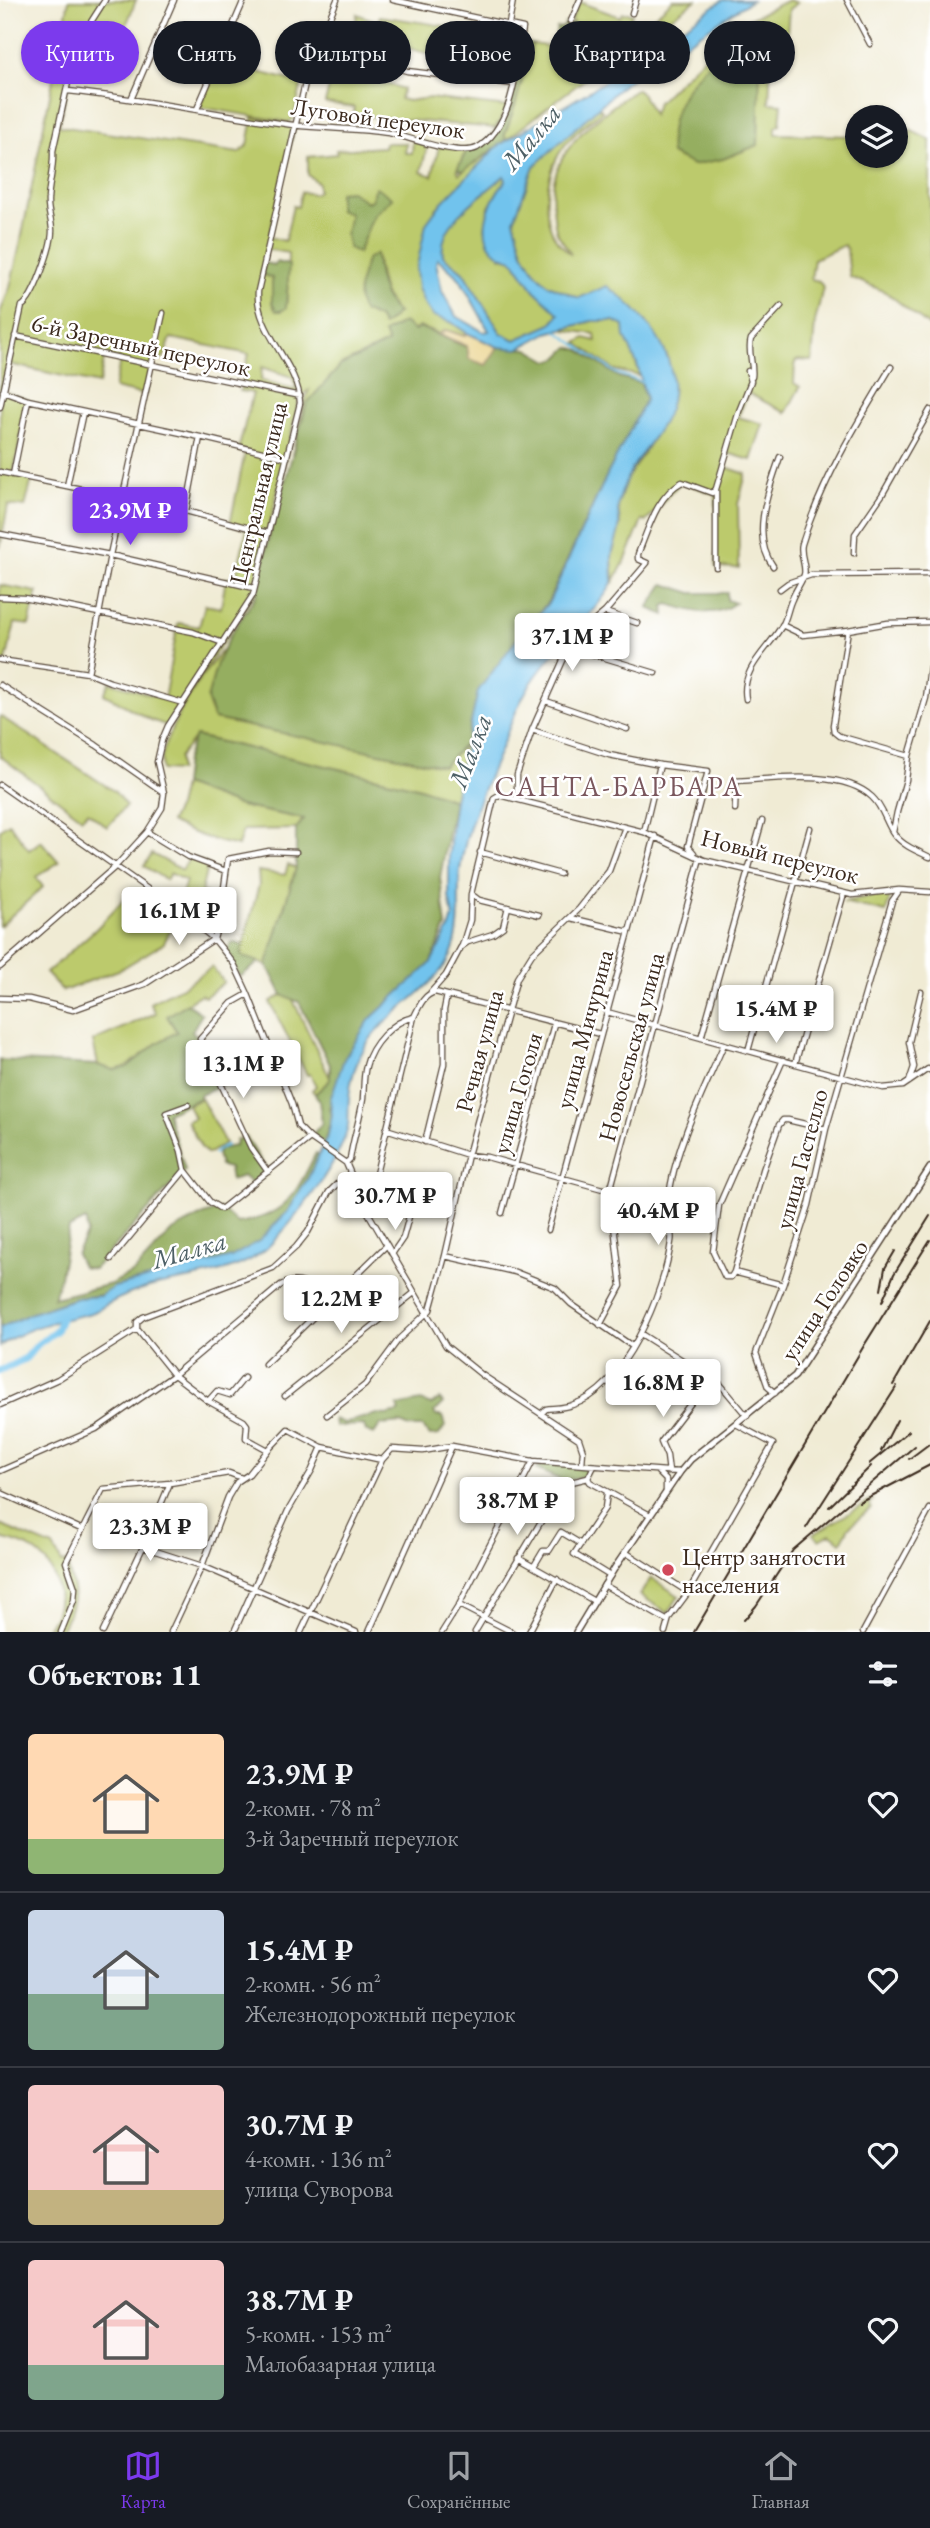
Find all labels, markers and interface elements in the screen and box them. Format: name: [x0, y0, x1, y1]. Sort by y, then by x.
chip: Купить: [21, 21, 139, 84]
chip: Снять: [153, 21, 261, 84]
chip: Фильтры: [275, 21, 411, 84]
chip: Новое: [425, 21, 535, 84]
chip: Квартира: [549, 21, 690, 84]
chip: Дом: [704, 21, 795, 84]
street label: Луговой переулок: [289, 90, 468, 146]
water label: Малка: [492, 97, 568, 179]
map controls: [845, 105, 908, 168]
button: layers: [845, 105, 908, 168]
street label: 6-й Заречный переулок: [29, 307, 254, 383]
street label: Центральная улица: [222, 398, 294, 587]
pin: 23.9M ₽: [65, 488, 195, 547]
text: 23.9M ₽: [89, 495, 171, 525]
pin: 37.1M ₽: [507, 614, 637, 673]
text: 37.1M ₽: [531, 621, 613, 651]
water label: Малка: [440, 709, 499, 794]
district label: САНТА-БАРБАРА: [494, 768, 744, 804]
street label: Новый переулок: [698, 821, 863, 891]
pin: 16.1M ₽: [114, 888, 244, 947]
text: 16.1M ₽: [138, 895, 220, 925]
street label: улица Мичурина: [548, 946, 620, 1112]
street label: Новосельская улица: [591, 948, 671, 1145]
street label: Речная улица: [448, 986, 510, 1116]
pin: 15.4M ₽: [711, 986, 841, 1045]
text: 15.4M ₽: [735, 993, 817, 1023]
street label: улица Гоголя: [485, 1028, 549, 1157]
pin: 13.1M ₽: [178, 1040, 308, 1100]
text: 13.1M ₽: [202, 1048, 284, 1078]
street label: улица Гастелло: [767, 1085, 835, 1233]
pin: 30.7M ₽: [330, 1172, 460, 1232]
text: 30.7M ₽: [354, 1180, 436, 1210]
pin: 40.4M ₽: [593, 1188, 723, 1247]
text: 40.4M ₽: [617, 1195, 699, 1225]
water label: Малка: [146, 1223, 230, 1277]
street label: улица Головко: [773, 1233, 875, 1367]
pin: 12.2M ₽: [276, 1276, 406, 1335]
text: 12.2M ₽: [300, 1283, 382, 1313]
pin: 16.8M ₽: [598, 1360, 728, 1419]
text: 16.8M ₽: [622, 1367, 704, 1397]
pin: 38.7M ₽: [452, 1478, 582, 1537]
text: 38.7M ₽: [476, 1485, 558, 1515]
pin: 23.3M ₽: [85, 1504, 215, 1563]
text: 23.3M ₽: [109, 1511, 191, 1541]
place label: Центр занятости населения: [682, 1541, 846, 1600]
marker: Центр занятости населения: [660, 1562, 676, 1578]
text: Объектов: 11: [28, 1655, 202, 1694]
icon: filters: [864, 1655, 902, 1693]
text: 23.9M ₽: [245, 1754, 353, 1793]
icon: home: [84, 1762, 168, 1846]
icon: heart: [864, 1785, 902, 1823]
text: 2-комн. · 78 m²: [245, 1793, 381, 1823]
text: 3-й Заречный переулок: [245, 1823, 458, 1853]
text: 15.4M ₽: [245, 1930, 353, 1969]
icon: home: [84, 1938, 168, 2022]
icon: heart: [864, 1961, 902, 1999]
text: 2-комн. · 56 m²: [245, 1969, 381, 1999]
text: Железнодорожный переулок: [245, 1999, 516, 2029]
text: 30.7M ₽: [245, 2105, 353, 2144]
icon: home: [84, 2113, 168, 2197]
icon: heart: [864, 2136, 902, 2174]
text: 4-комн. · 136 m²: [245, 2144, 392, 2174]
text: улица Суворова: [245, 2174, 393, 2204]
text: 38.7M ₽: [245, 2280, 353, 2319]
icon: home: [84, 2288, 168, 2372]
icon: heart: [864, 2311, 902, 2349]
text: 5-комн. · 153 m²: [245, 2319, 392, 2349]
text: Малобазарная улица: [245, 2349, 436, 2379]
tab: Карта: [121, 2447, 166, 2514]
tab: Сохранённые: [407, 2447, 511, 2514]
tab: Главная: [752, 2447, 809, 2514]

